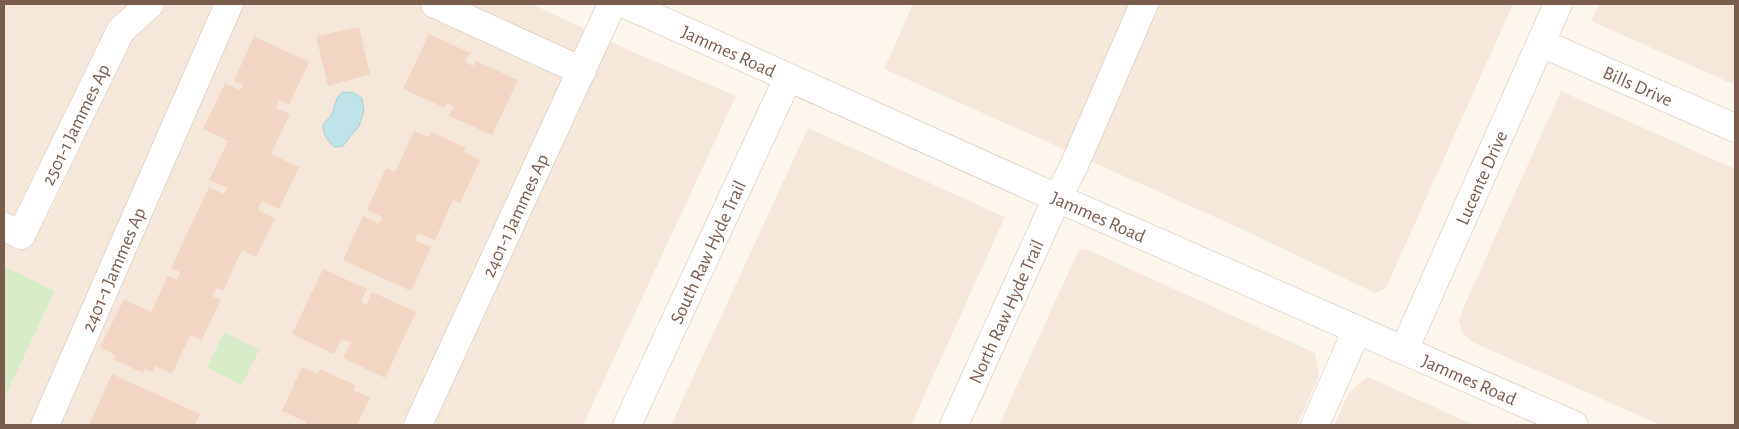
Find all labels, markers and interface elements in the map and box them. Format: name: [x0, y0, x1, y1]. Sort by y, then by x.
street label: Jammes Road: [678, 23, 779, 82]
street label: 2501-1 Jammes Ap: [39, 61, 114, 189]
street label: Bills Drive: [1600, 63, 1675, 110]
street label: Lucente Drive: [1453, 128, 1511, 228]
street label: 2401-1 Jammes Ap: [479, 151, 553, 280]
street label: South Raw Hyde Trail: [667, 178, 750, 327]
street label: Jammes Road: [1048, 189, 1148, 247]
street label: 2401-1 Jammes Ap: [79, 205, 150, 335]
street label: North Raw Hyde Trail: [966, 237, 1048, 387]
street label: Jammes Road: [1419, 351, 1519, 410]

